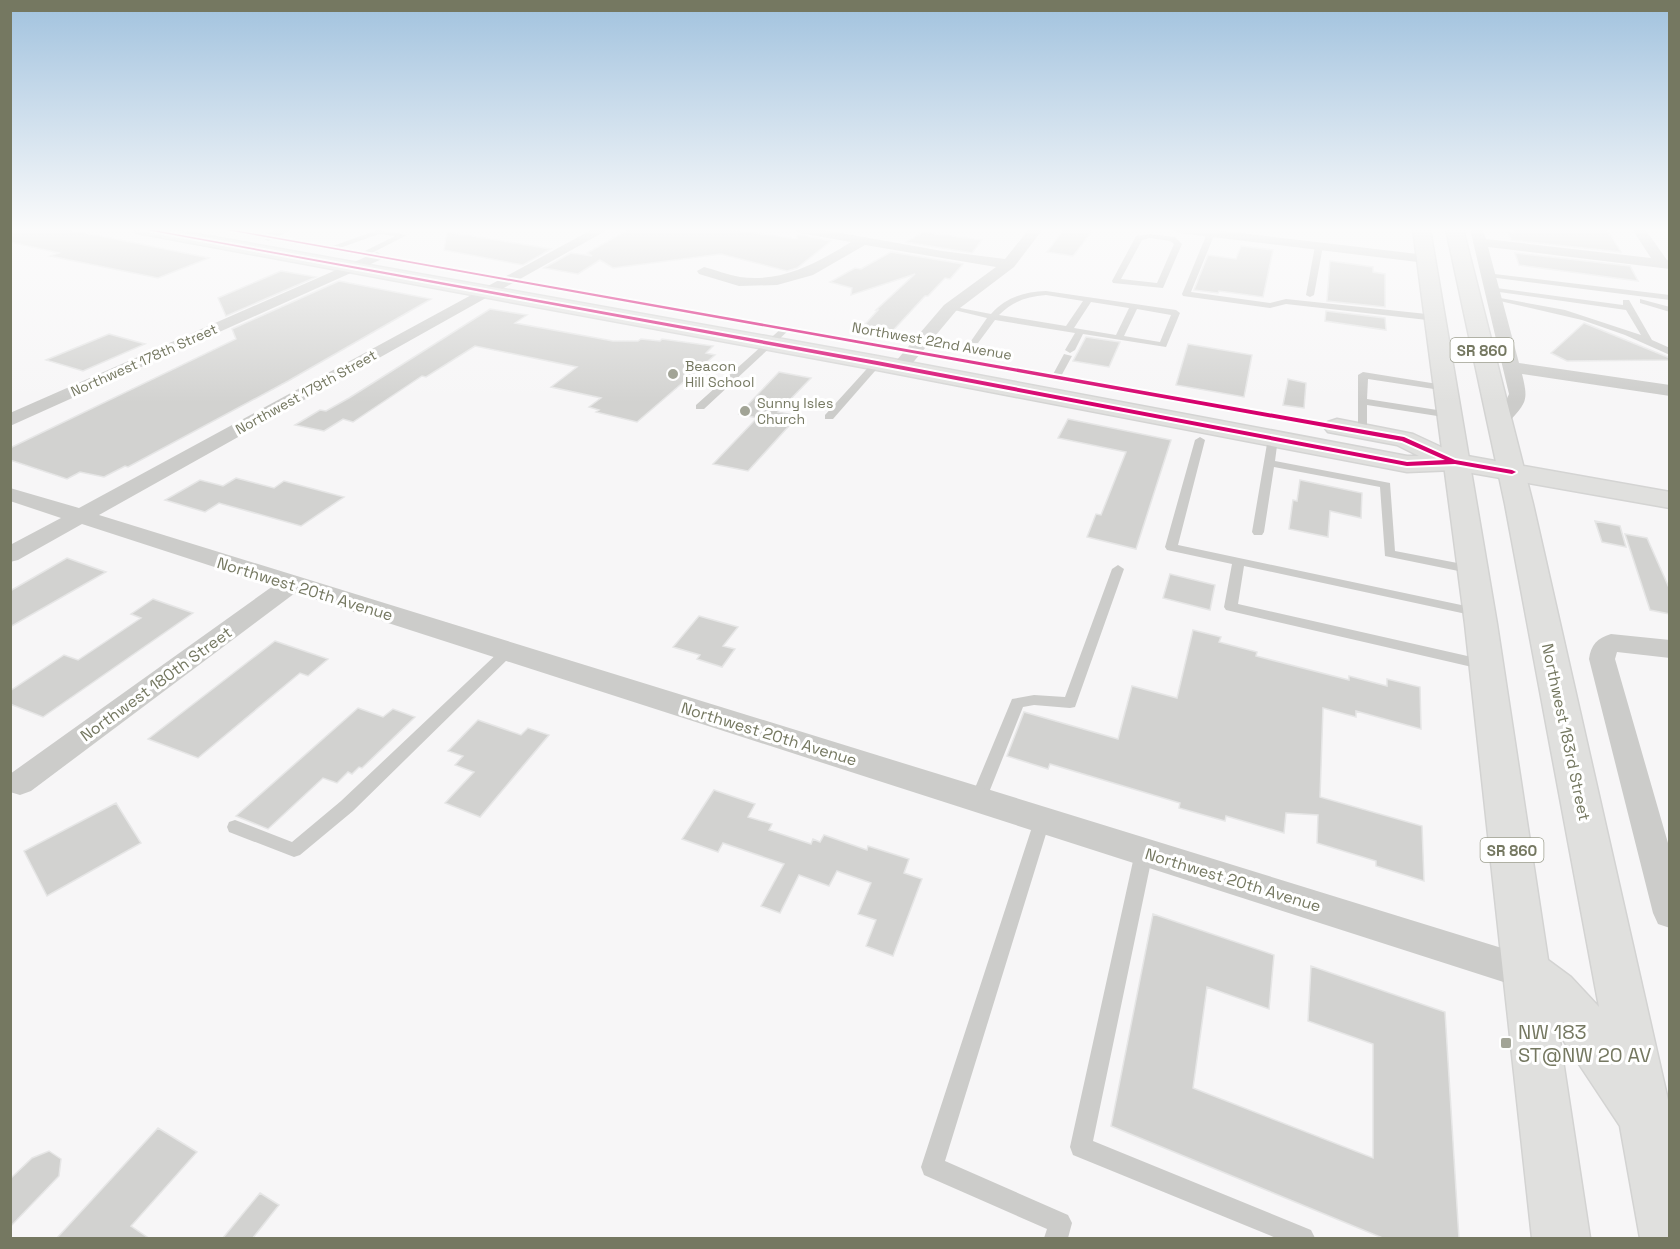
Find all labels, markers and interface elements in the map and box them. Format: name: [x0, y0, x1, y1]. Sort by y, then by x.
street label: Northwest 22nd Avenue: [851, 318, 1013, 364]
street label: Northwest 178th Street: [68, 320, 220, 400]
road number: SR 860: [1450, 338, 1514, 362]
street label: Northwest 179th Street: [232, 346, 380, 438]
place label: Beacon Hill School: [685, 357, 754, 391]
marker: Beacon Hill School: [666, 367, 680, 381]
place label: Sunny Isles Church: [757, 394, 833, 428]
marker: Sunny Isles Church: [738, 404, 752, 418]
street label: Northwest 20th Avenue: [214, 552, 396, 626]
street label: Northwest 180th Street: [76, 622, 236, 746]
street label: Northwest 183rd Street: [1537, 641, 1595, 823]
street label: Northwest 20th Avenue: [678, 697, 860, 771]
road number: SR 860: [1480, 838, 1544, 862]
street label: Northwest 20th Avenue: [1142, 843, 1324, 917]
place label: NW 183 ST@NW 20 AV: [1518, 1019, 1651, 1068]
marker: NW 183 ST@NW 20 AV: [1499, 1036, 1513, 1050]

